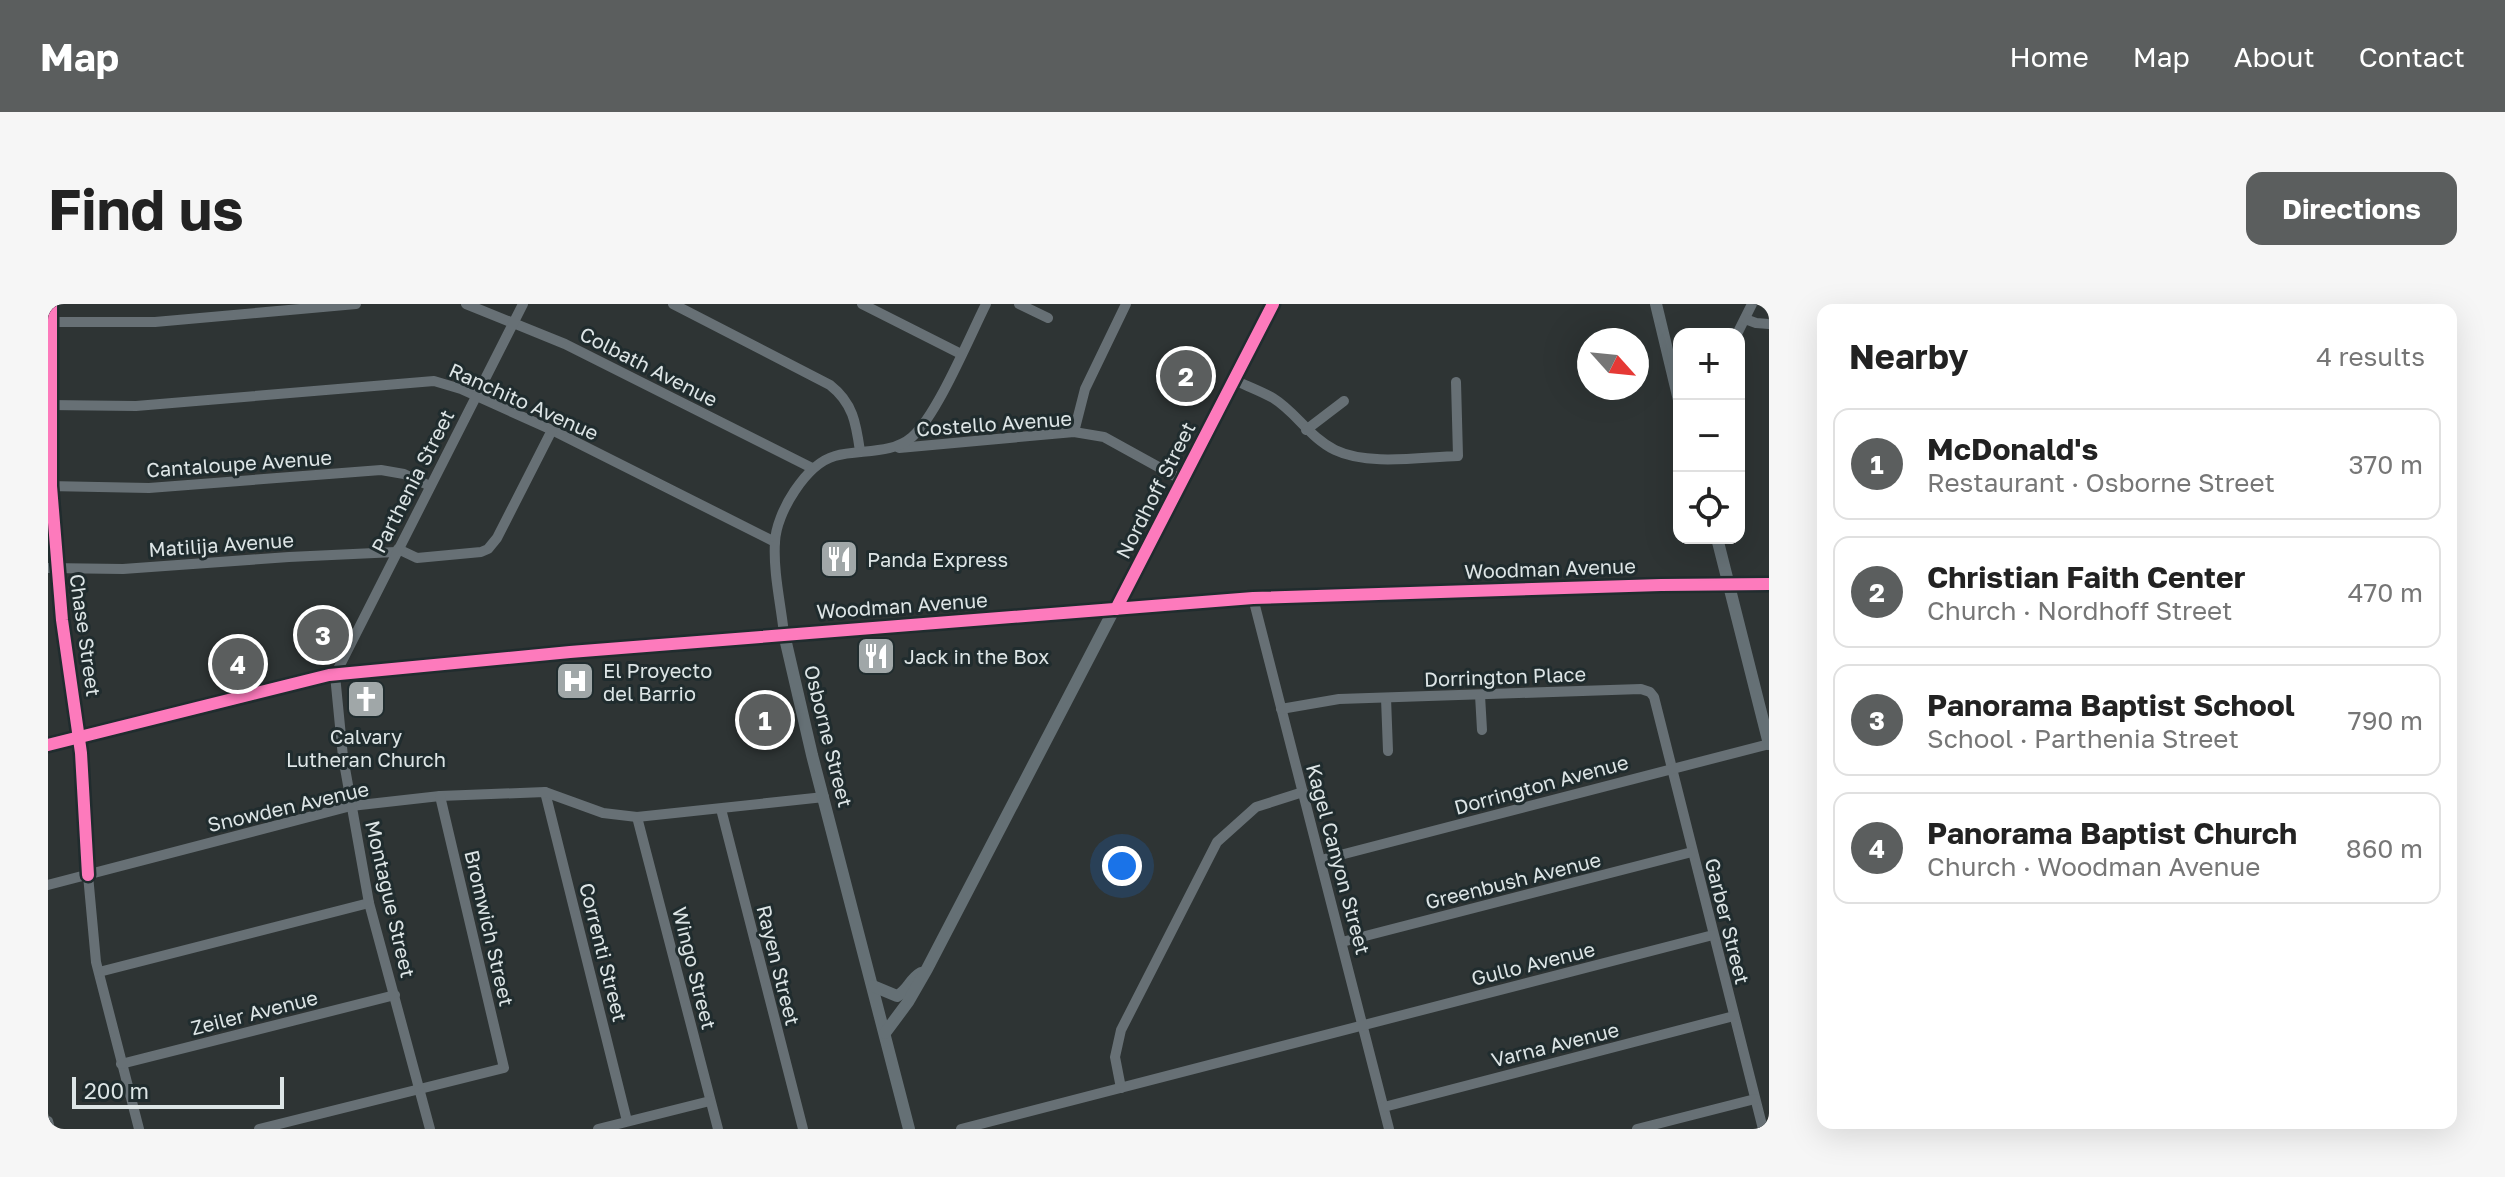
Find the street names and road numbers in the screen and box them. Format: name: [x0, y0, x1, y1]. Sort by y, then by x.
street label: Colbath Avenue: [576, 321, 722, 411]
street label: Ranchito Avenue: [446, 357, 602, 445]
street label: Parthenia Street: [366, 405, 458, 557]
street label: Costello Avenue: [915, 406, 1073, 440]
street label: Nordhoff Street: [1110, 418, 1200, 562]
street label: Cantaloupe Avenue: [145, 445, 333, 481]
street label: Matilija Avenue: [147, 527, 295, 561]
street label: Woodman Avenue: [1464, 553, 1636, 583]
street label: Chase Street: [66, 572, 106, 698]
street label: Woodman Avenue: [816, 587, 988, 623]
street label: Dorrington Place: [1424, 661, 1586, 691]
street label: Osborne Street: [800, 662, 858, 810]
street label: Dorrington Avenue: [1451, 749, 1631, 819]
street label: Kagel Canyon Street: [1302, 761, 1376, 957]
street label: Snowden Avenue: [205, 776, 371, 836]
street label: Montague Street: [361, 818, 421, 980]
street label: Greenbush Avenue: [1423, 847, 1603, 913]
street label: Bromwich Street: [460, 848, 520, 1008]
street label: Garber Street: [1701, 855, 1755, 987]
street label: Correnti Street: [575, 880, 633, 1024]
street label: Rayen Street: [752, 902, 806, 1028]
street label: Wingo Street: [668, 904, 722, 1032]
street label: Gullo Avenue: [1469, 936, 1597, 990]
street label: Zeiler Avenue: [188, 985, 320, 1039]
street label: Varna Avenue: [1489, 1017, 1621, 1071]

